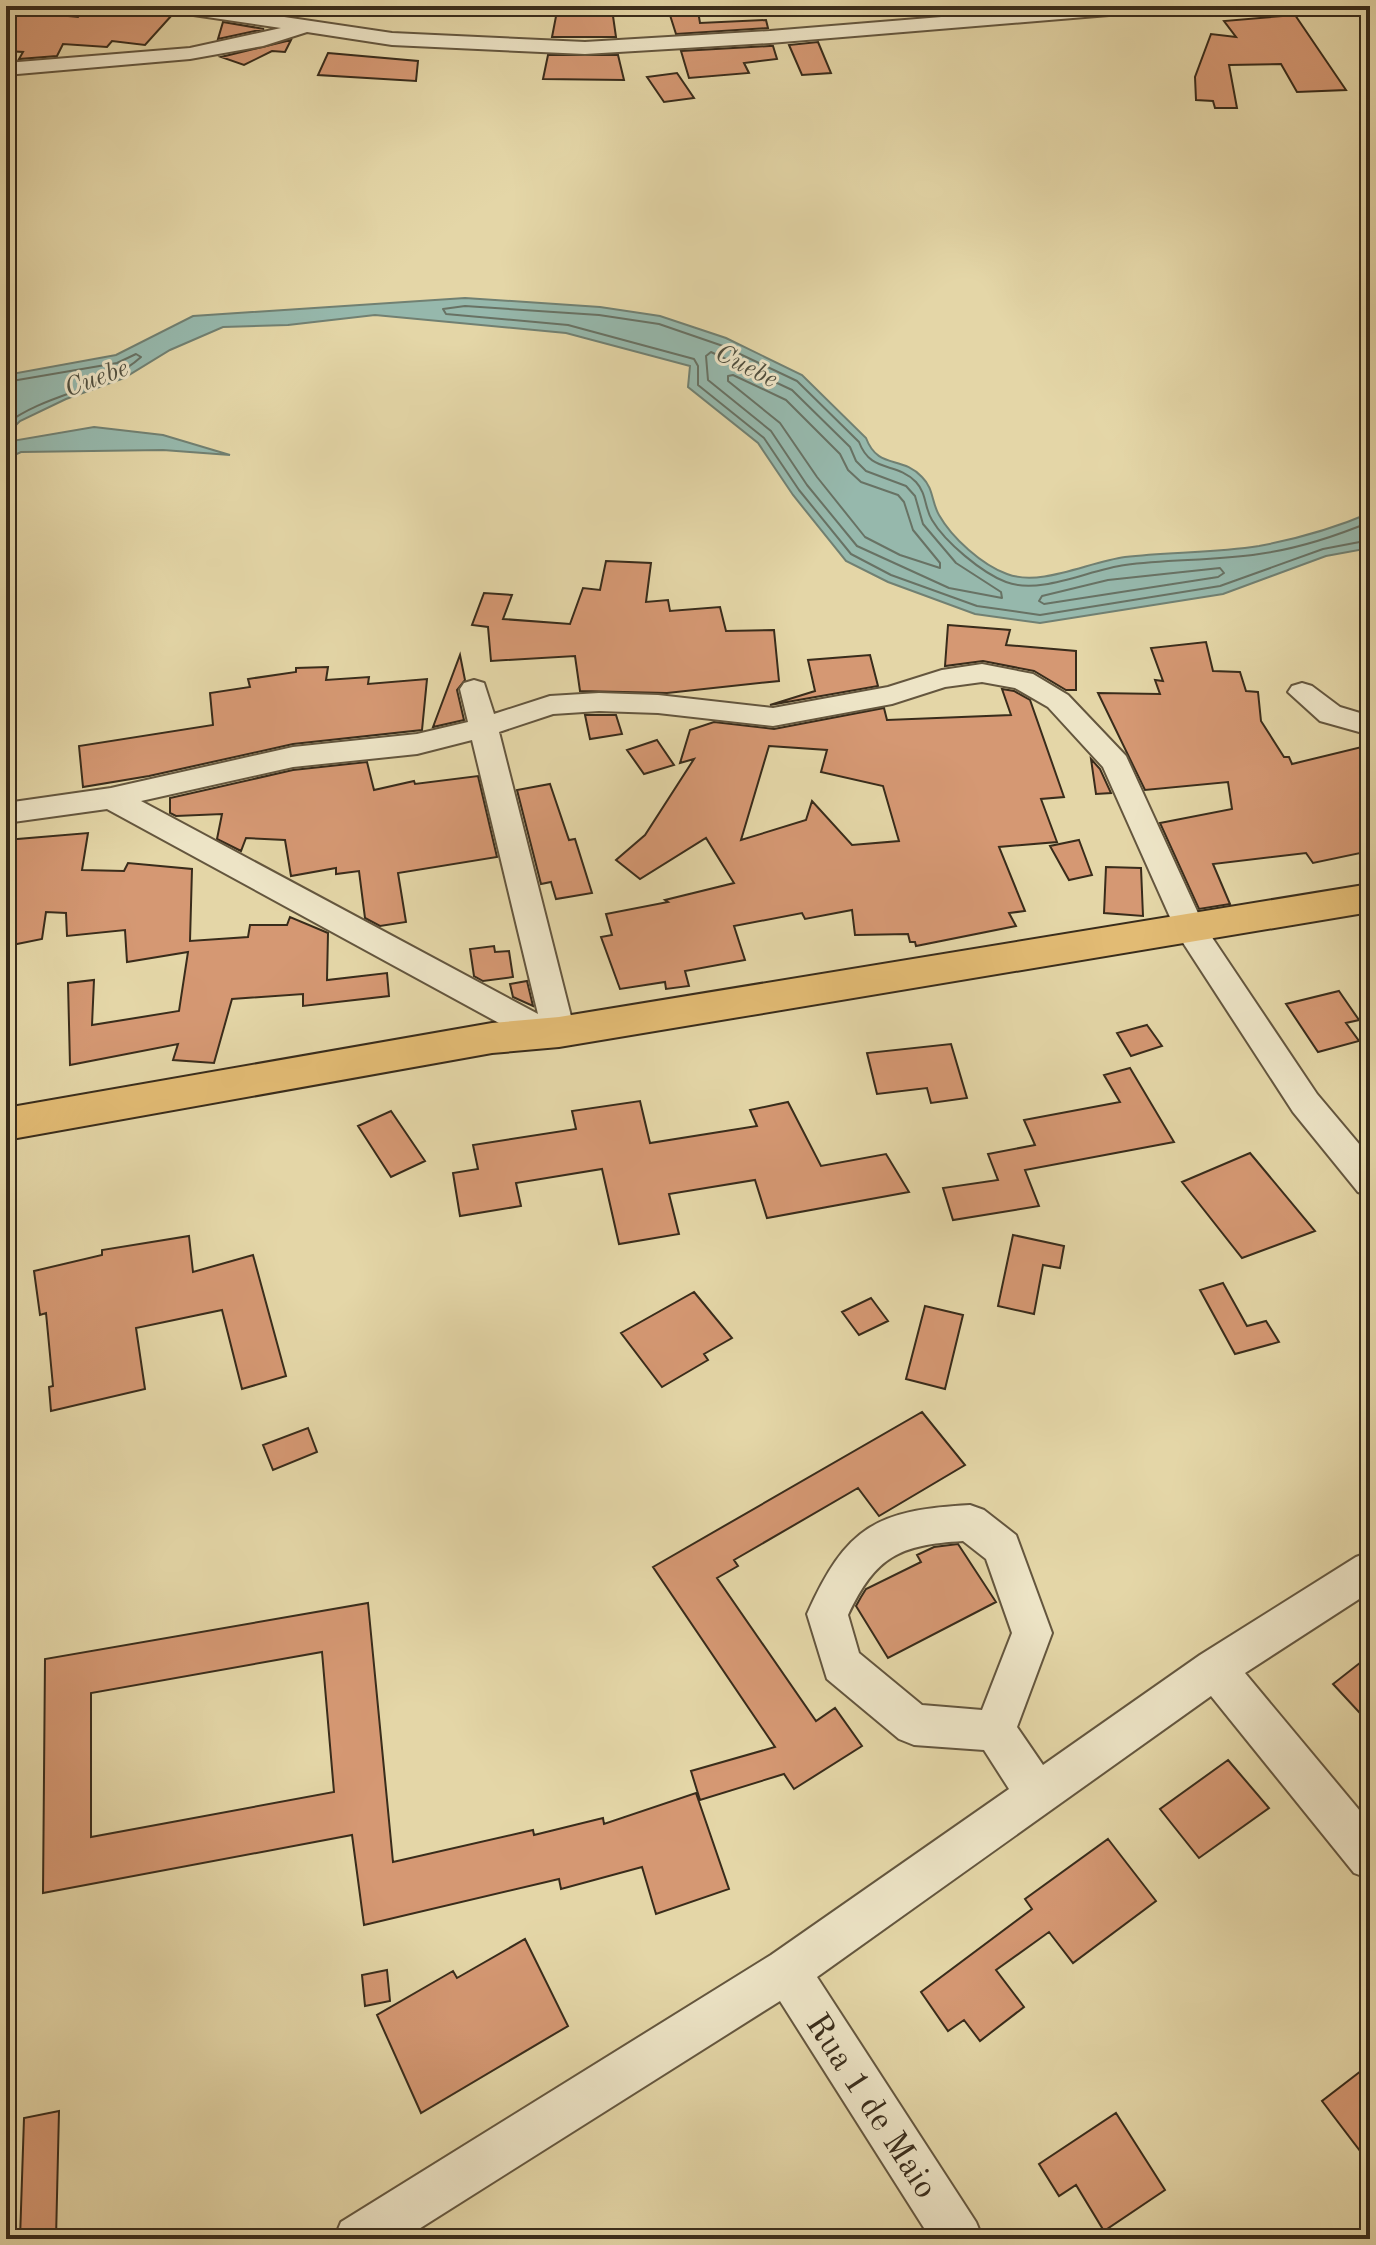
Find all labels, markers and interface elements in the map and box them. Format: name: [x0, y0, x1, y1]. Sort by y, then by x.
water label: Cuebe: [711, 340, 781, 393]
water label: Cuebe: [61, 355, 132, 402]
street label: Rua 1 de Maio: [798, 2008, 943, 2205]

